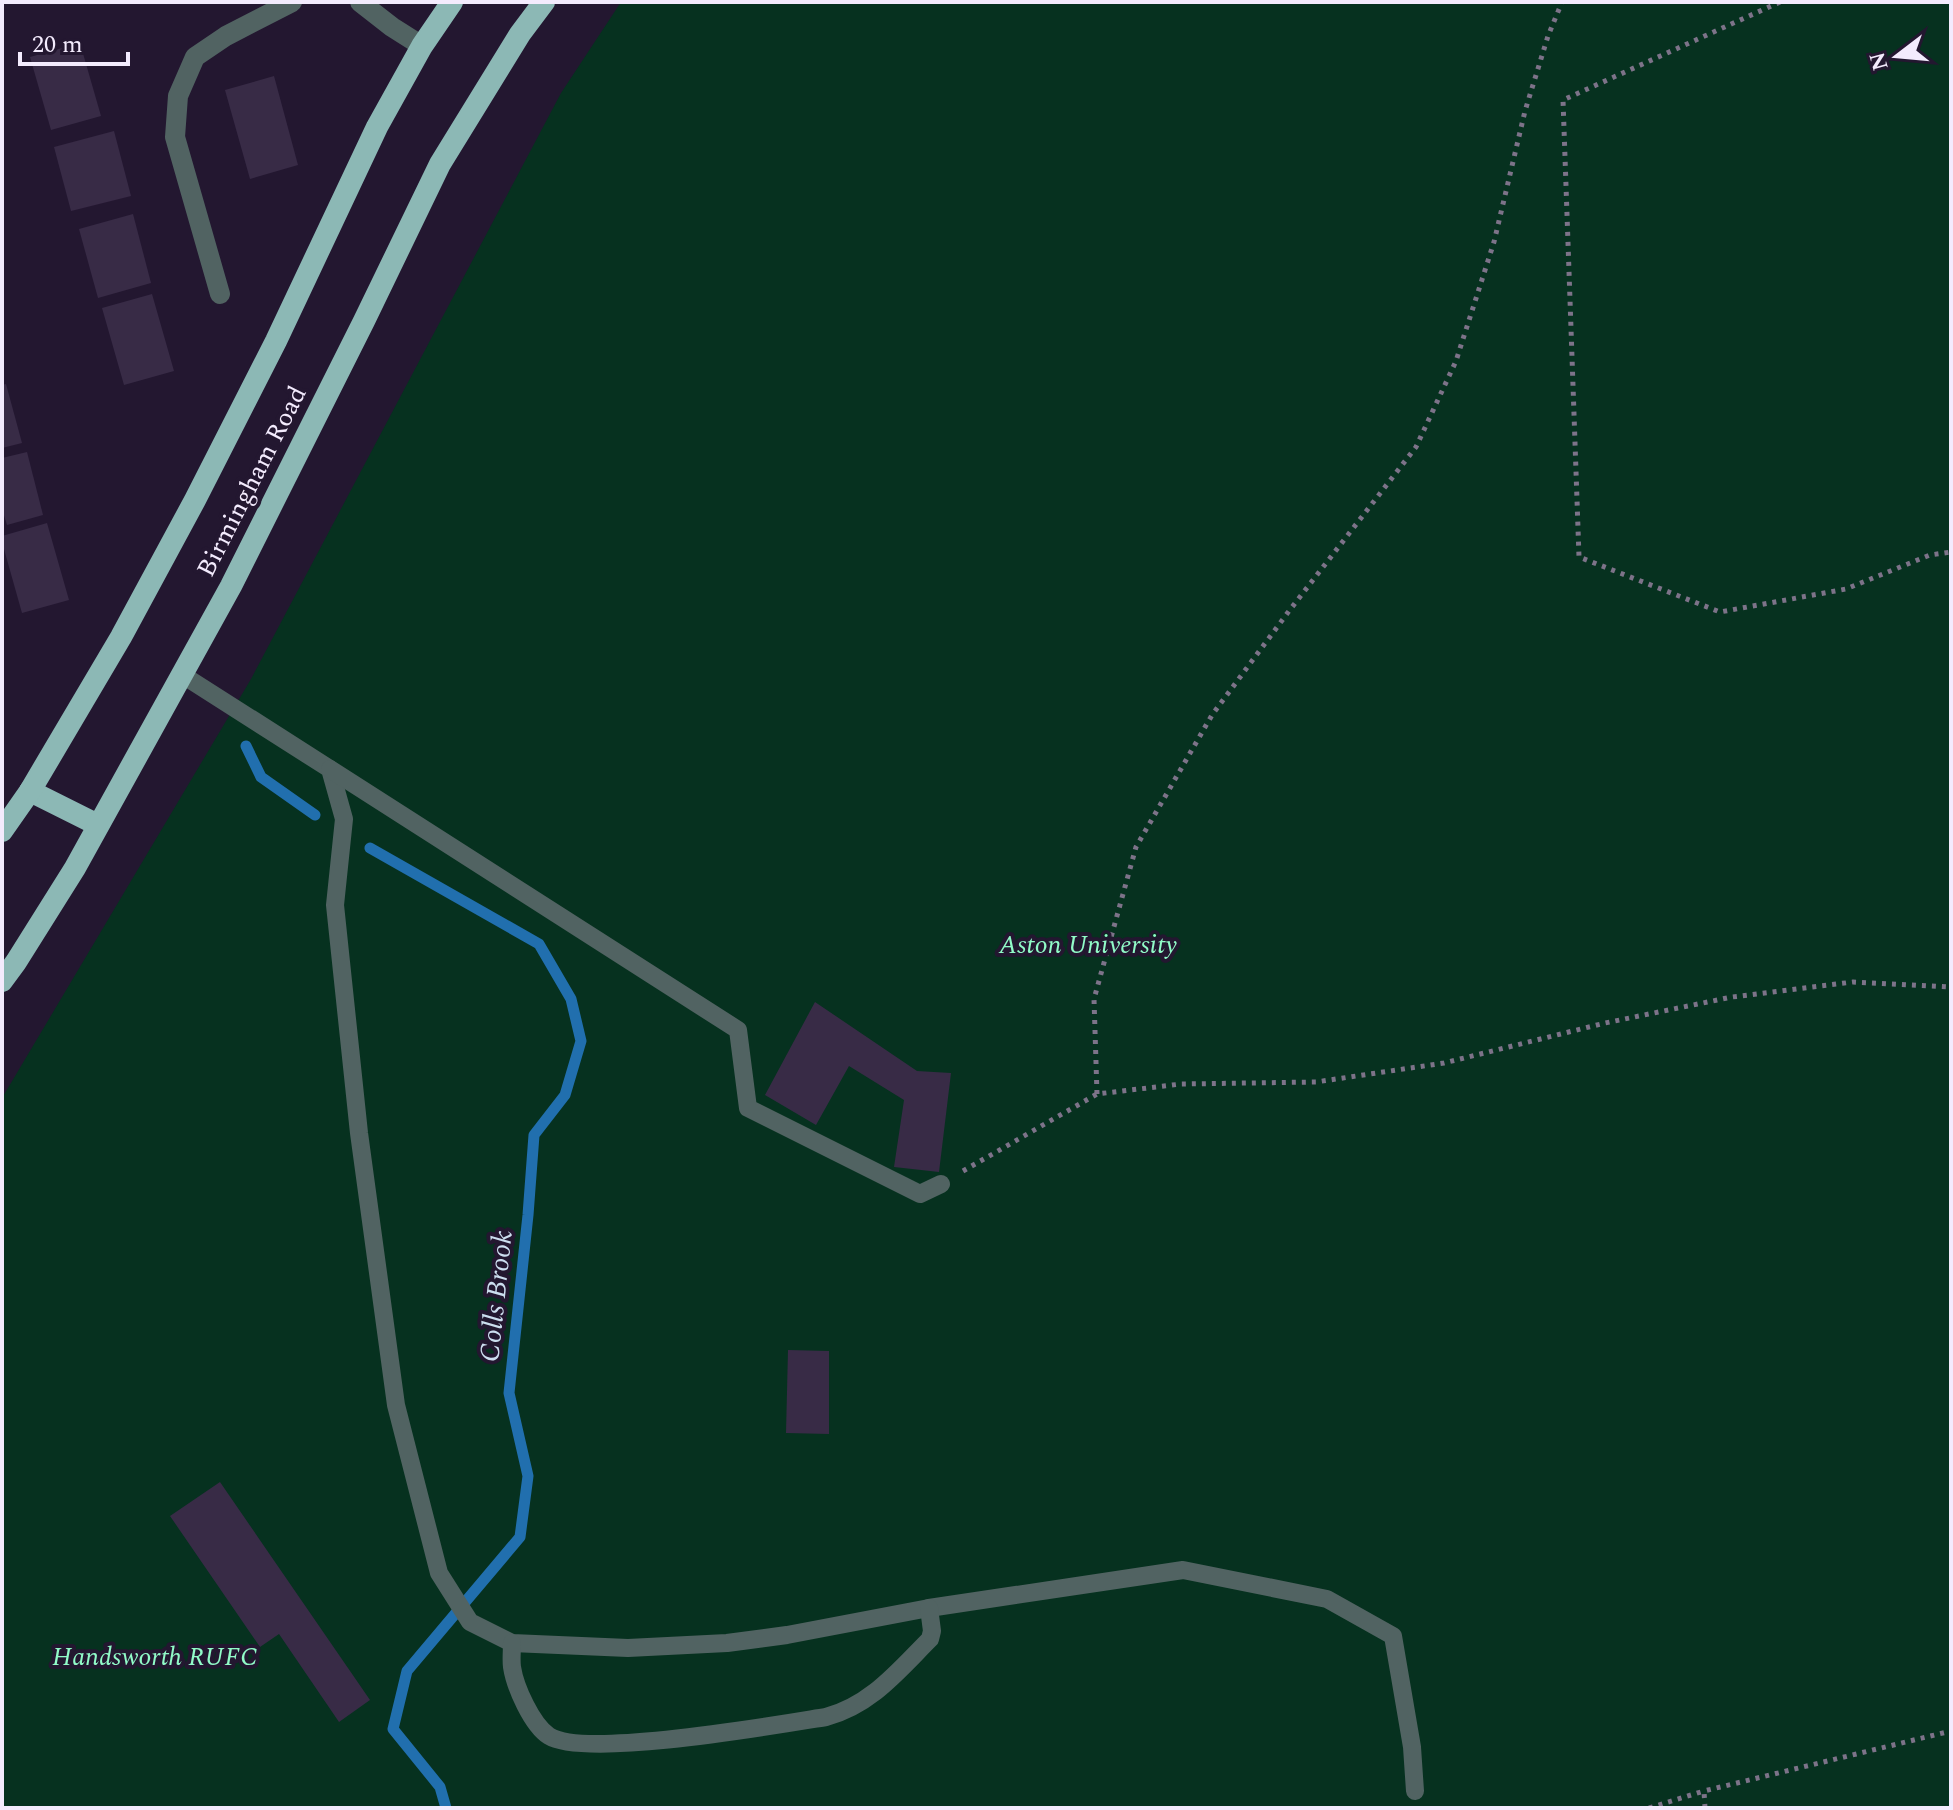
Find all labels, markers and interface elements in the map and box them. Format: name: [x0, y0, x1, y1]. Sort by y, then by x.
scale bar: [20, 16, 128, 66]
north arrow: [1857, 16, 1937, 96]
text: 20 m: [32, 27, 83, 63]
text: N: [1861, 48, 1898, 74]
street label: Birmingham Road: [186, 379, 317, 584]
park label: Aston University: [998, 925, 1177, 965]
water label: Colls Brook: [468, 1228, 525, 1364]
park label: Handsworth RUFC: [52, 1637, 258, 1677]

